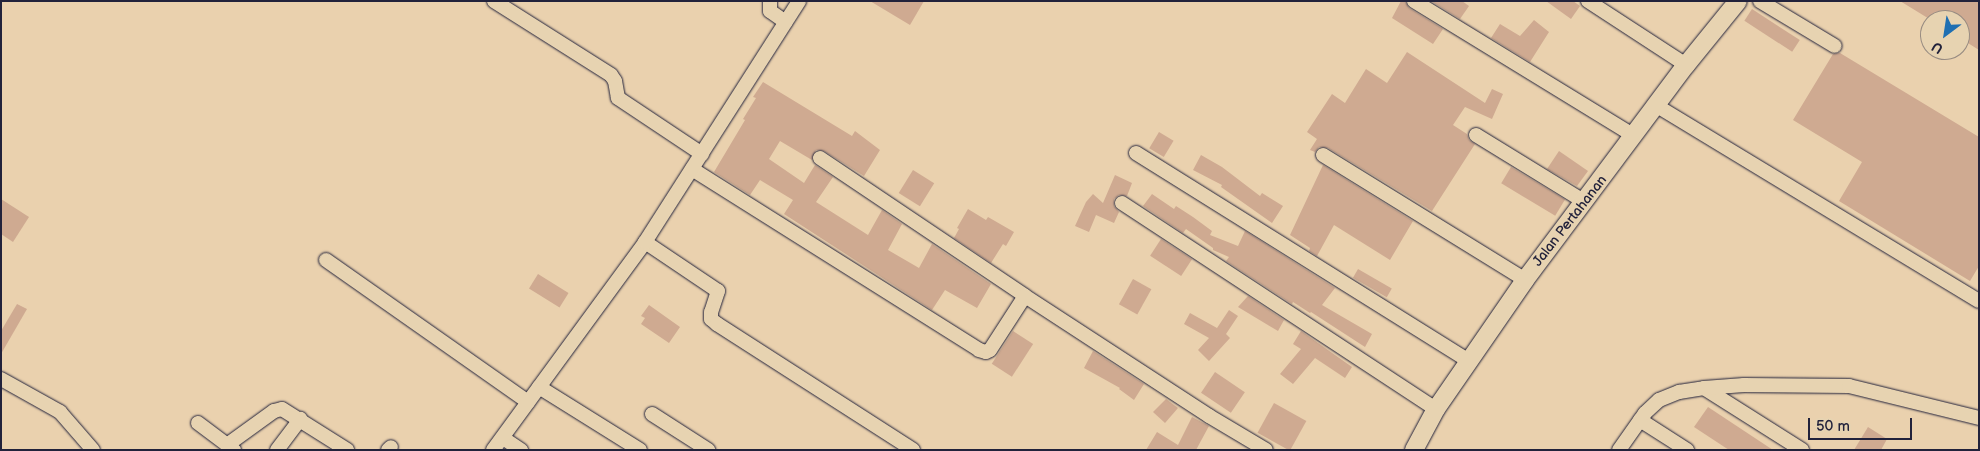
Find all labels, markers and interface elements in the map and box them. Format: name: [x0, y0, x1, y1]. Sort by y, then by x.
north arrow: [1920, 10, 1970, 60]
text: U: [1929, 38, 1946, 57]
street label: Jalan Pertahanan: [1529, 172, 1611, 270]
scale bar: [1810, 408, 1914, 440]
text: 50 m: [1816, 417, 1850, 436]

